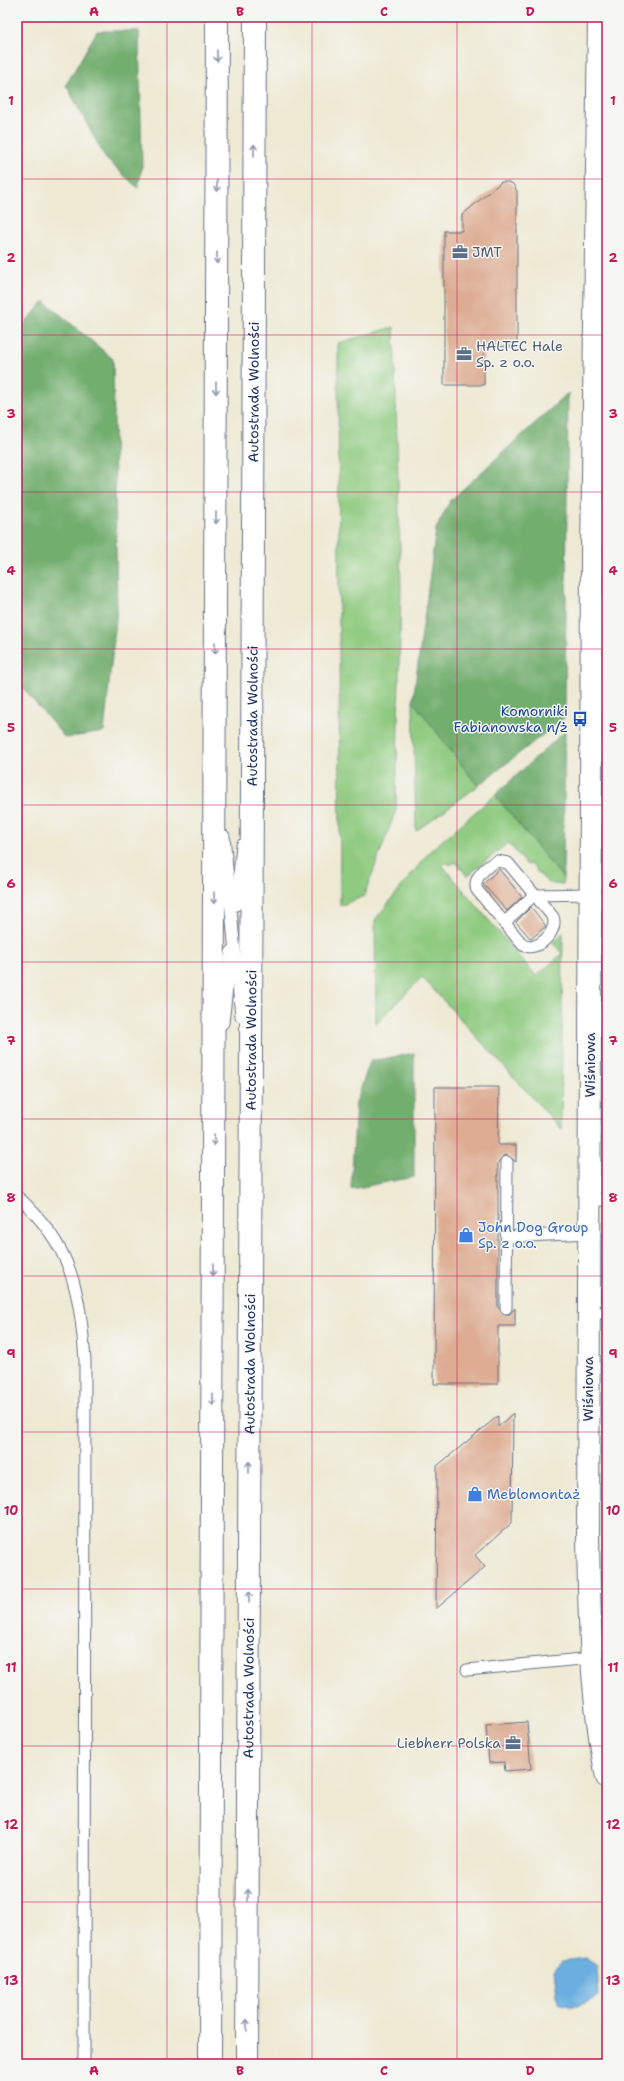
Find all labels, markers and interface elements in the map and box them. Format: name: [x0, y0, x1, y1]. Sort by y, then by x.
text: A: [89, 3, 99, 20]
text: B: [236, 3, 244, 20]
text: C: [380, 3, 388, 20]
text: D: [525, 3, 535, 20]
one-way arrow: [213, 49, 221, 62]
text: 1: [8, 92, 14, 109]
text: 1: [610, 92, 616, 109]
one-way arrow: [250, 144, 258, 157]
one-way arrow: [213, 179, 221, 192]
office icon: JMT: [451, 243, 469, 261]
place label: JMT: [472, 243, 502, 261]
text: 2: [6, 249, 16, 266]
text: 2: [608, 249, 618, 266]
one-way arrow: [213, 251, 221, 264]
street label: Autostrada Wolności: [244, 321, 263, 463]
place label: HALTEC Hale Sp. z o.o.: [476, 337, 563, 371]
office icon: HALTEC Hale Sp. z o.o.: [455, 345, 473, 363]
one-way arrow: [212, 381, 220, 394]
text: 3: [6, 405, 16, 422]
text: 3: [608, 405, 618, 422]
one-way arrow: [212, 511, 220, 524]
text: 4: [6, 562, 16, 579]
text: 4: [608, 562, 618, 579]
one-way arrow: [211, 641, 219, 654]
street label: Autostrada Wolności: [243, 645, 262, 787]
place label: Komorniki Fabianowska n/ż: [454, 702, 568, 736]
bus stop icon: Komorniki Fabianowska n/ż: [571, 710, 589, 728]
text: 5: [7, 719, 15, 736]
text: 5: [609, 719, 617, 736]
text: 6: [6, 875, 16, 892]
text: 6: [608, 875, 618, 892]
one-way arrow: [210, 891, 218, 904]
street label: Autostrada Wolności: [242, 969, 260, 1111]
text: 7: [6, 1032, 16, 1049]
street label: Wiśniowa: [581, 1032, 599, 1097]
text: 7: [608, 1032, 618, 1049]
one-way arrow: [210, 1133, 218, 1146]
text: 8: [6, 1189, 16, 1206]
text: 8: [608, 1189, 618, 1206]
place label: John Dog Group Sp. z o.o.: [478, 1218, 589, 1252]
shop icon: John Dog Group Sp. z o.o.: [457, 1226, 475, 1244]
one-way arrow: [209, 1263, 217, 1276]
street label: Autostrada Wolności: [240, 1293, 259, 1435]
text: 9: [6, 1345, 16, 1362]
text: 9: [608, 1345, 618, 1362]
street label: Wiśniowa: [579, 1356, 597, 1421]
one-way arrow: [209, 1393, 217, 1406]
one-way arrow: [245, 1461, 253, 1474]
shop icon: Meblomontaż: [466, 1485, 484, 1503]
place label: Meblomontaż: [487, 1485, 581, 1503]
text: 10: [4, 1502, 18, 1519]
text: 10: [606, 1502, 620, 1519]
one-way arrow: [245, 1591, 253, 1604]
street label: Autostrada Wolności: [239, 1617, 258, 1759]
text: 11: [5, 1659, 17, 1676]
text: 11: [607, 1659, 619, 1676]
place label: Liebherr Polska: [397, 1734, 501, 1752]
office icon: Liebherr Polska: [504, 1734, 522, 1752]
text: 12: [4, 1816, 18, 1833]
text: 12: [606, 1816, 620, 1833]
one-way arrow: [244, 1889, 252, 1902]
text: 13: [4, 1972, 18, 1989]
text: 13: [606, 1972, 620, 1989]
one-way arrow: [243, 2019, 251, 2032]
text: A: [89, 2062, 99, 2079]
text: B: [236, 2062, 244, 2079]
text: C: [380, 2062, 388, 2079]
text: D: [525, 2062, 535, 2079]

